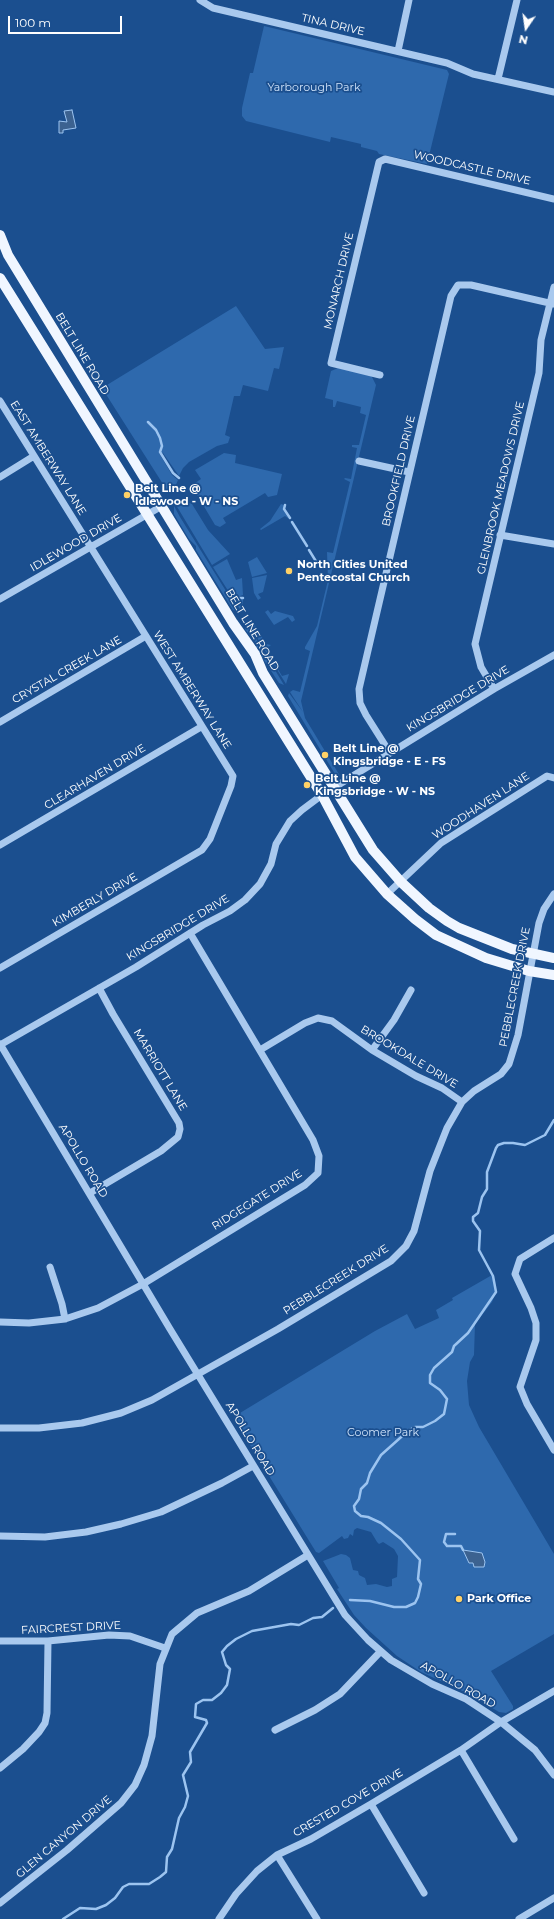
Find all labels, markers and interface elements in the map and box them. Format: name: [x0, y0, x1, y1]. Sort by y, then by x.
scale bar: [10, 8, 124, 34]
north arrow: [506, 8, 546, 48]
street label: TINA DRIVE: [300, 11, 366, 39]
text: 100 m: [15, 15, 51, 30]
text: N: [517, 32, 529, 48]
park label: Yarborough Park: [268, 81, 360, 95]
street label: WOODCASTLE DRIVE: [412, 148, 532, 188]
street label: MONARCH DRIVE: [321, 231, 357, 331]
street label: BELT LINE ROAD: [52, 311, 112, 397]
street label: EAST AMBERWAY LANE: [7, 398, 89, 518]
street label: GLENBROOK MEADOWS DRIVE: [475, 400, 527, 576]
street label: BROOKFIELD DRIVE: [380, 414, 418, 528]
place label: Belt Line @ Idlewood - W - NS: [135, 482, 238, 508]
marker: Belt Line @ Idlewood - W - NS: [122, 490, 132, 500]
street label: IDLEWOOD DRIVE: [28, 511, 124, 575]
place label: North Cities United Pentecostal Church: [297, 558, 410, 584]
marker: North Cities United Pentecostal Church: [284, 566, 294, 576]
street label: BELT LINE ROAD: [222, 587, 282, 673]
street label: WEST AMBERWAY LANE: [150, 628, 234, 752]
street label: CRYSTAL CREEK LANE: [10, 633, 124, 707]
street label: KINGSBRIDGE DRIVE: [404, 663, 512, 735]
street label: CLEARHAVEN DRIVE: [42, 742, 148, 812]
place label: Belt Line @ Kingsbridge - E - FS: [333, 742, 446, 768]
marker: Belt Line @ Kingsbridge - E - FS: [320, 750, 330, 760]
street label: WOODHAVEN LANE: [430, 770, 532, 842]
place label: Belt Line @ Kingsbridge - W - NS: [315, 772, 435, 798]
marker: Belt Line @ Kingsbridge - W - NS: [302, 780, 312, 790]
street label: KIMBERLY DRIVE: [50, 870, 140, 930]
street label: KINGSBRIDGE DRIVE: [124, 892, 232, 964]
street label: PEBBLECREEK DRIVE: [497, 926, 533, 1048]
street label: BROOKDALE DRIVE: [358, 1023, 460, 1091]
street label: MARRIOTT LANE: [130, 1027, 190, 1113]
street label: APOLLO ROAD: [56, 1122, 110, 1200]
street label: RIDGEGATE DRIVE: [209, 1167, 305, 1233]
street label: PEBBLECREEK DRIVE: [281, 1242, 391, 1318]
street label: APOLLO ROAD: [223, 1400, 277, 1478]
park label: Coomer Park: [347, 1426, 419, 1440]
place label: Park Office: [467, 1592, 531, 1606]
marker: Park Office: [454, 1594, 464, 1604]
street label: FAIRCREST DRIVE: [21, 1619, 121, 1637]
street label: APOLLO ROAD: [418, 1659, 498, 1711]
street label: CRESTED COVE DRIVE: [291, 1766, 405, 1840]
street label: GLEN CANYON DRIVE: [13, 1793, 115, 1881]

